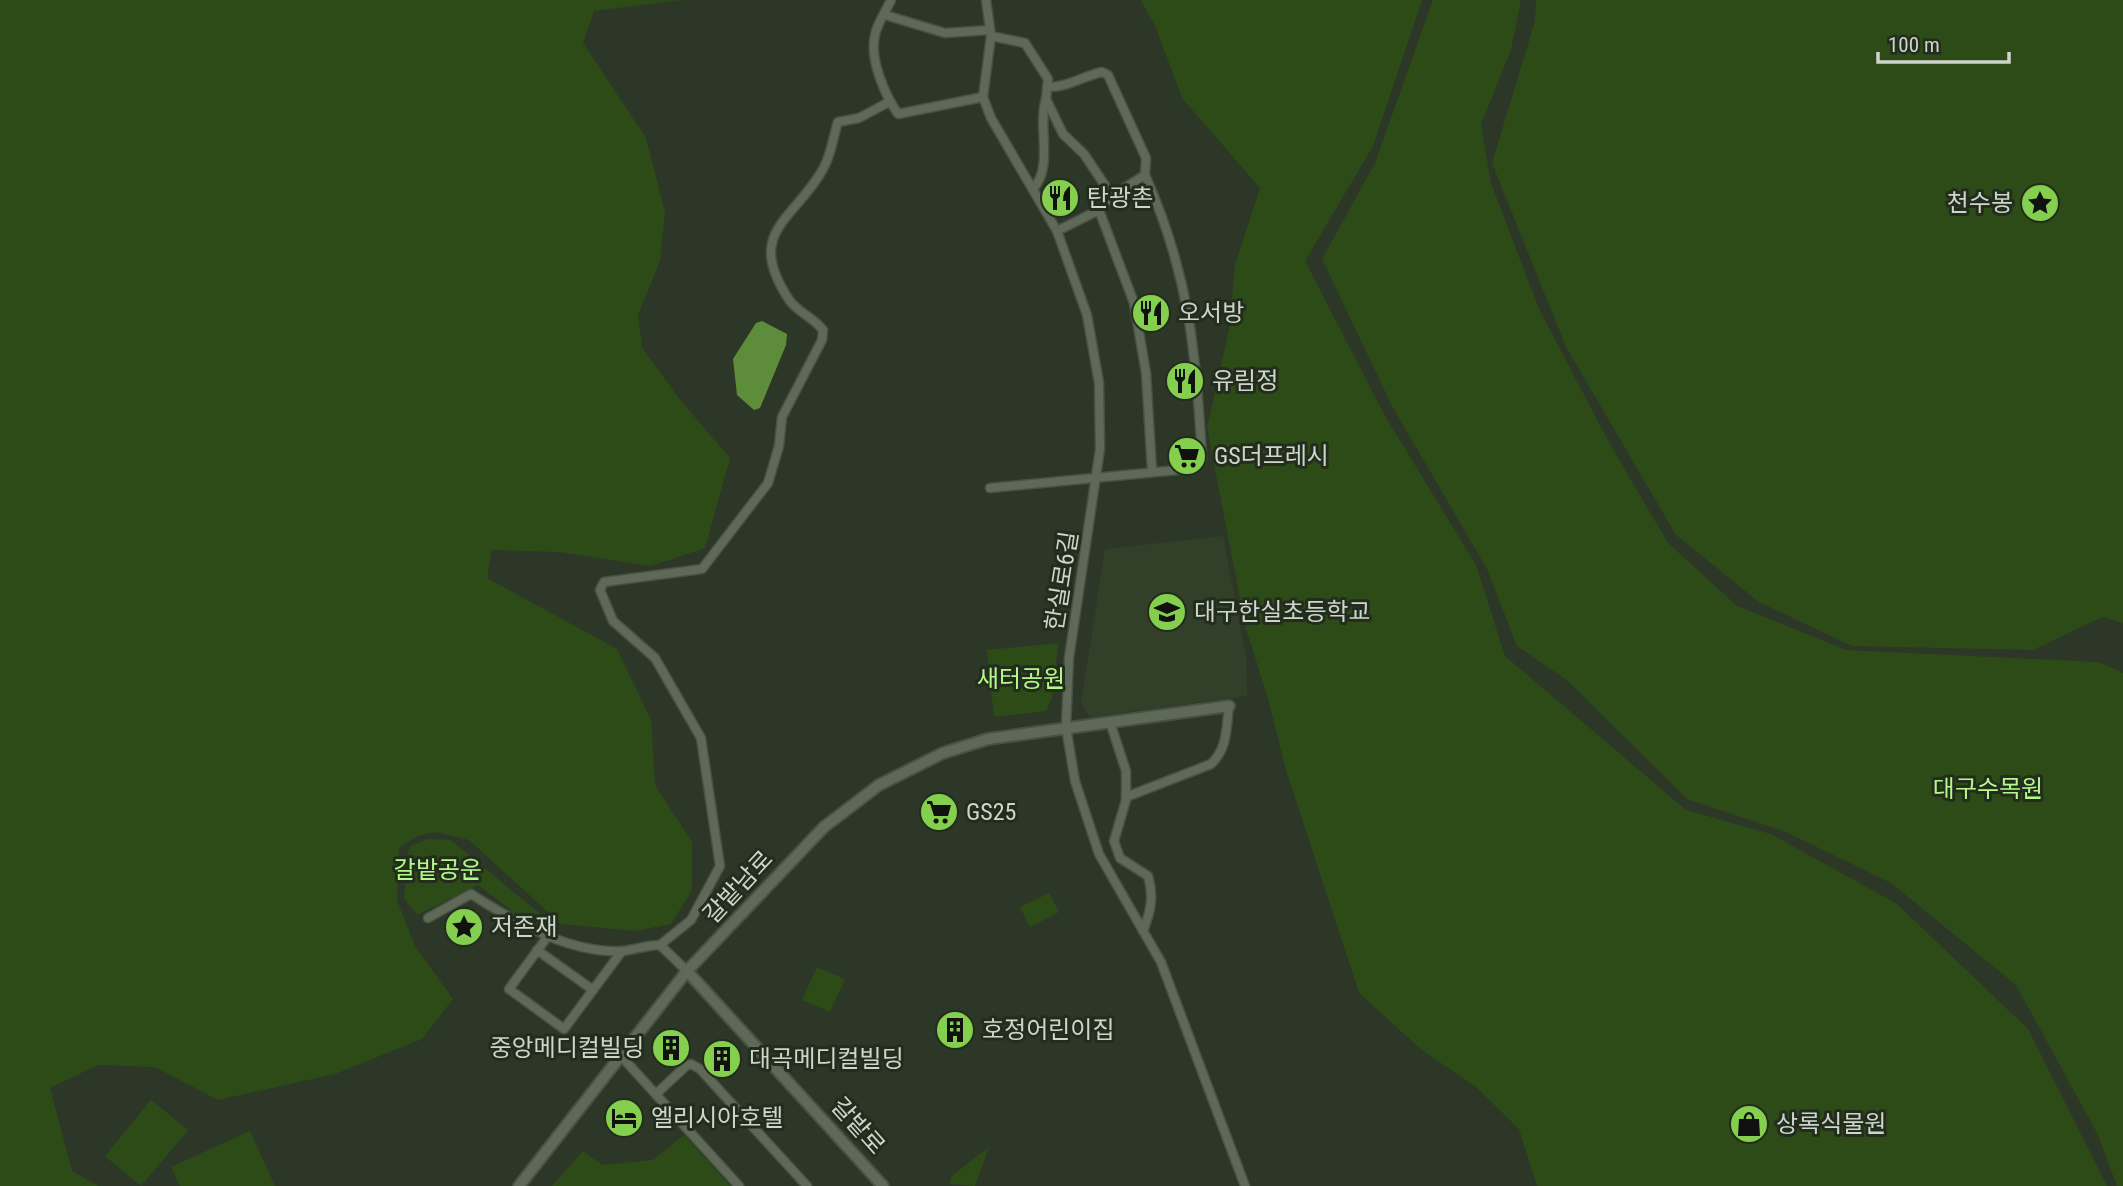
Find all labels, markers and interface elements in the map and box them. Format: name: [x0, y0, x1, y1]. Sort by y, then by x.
scale bar: [1878, 21, 2009, 65]
text: 100 m: [1888, 33, 1940, 57]
restaurant icon: 탄광촌: [1039, 177, 1081, 219]
place icon: 천수봉: [2019, 182, 2061, 224]
place label: 탄광촌: [1087, 184, 1153, 212]
place label: 천수봉: [1947, 189, 2013, 217]
restaurant icon: 오서방: [1130, 292, 1172, 334]
place label: 오서방: [1178, 299, 1244, 327]
restaurant icon: 유림정: [1164, 360, 1206, 402]
place label: 유림정: [1212, 367, 1278, 395]
supermarket icon: GS더프레시: [1166, 435, 1208, 477]
place label: GS더프레시: [1214, 442, 1329, 470]
street label: 한실로6길: [1040, 529, 1084, 633]
school or university icon: 대구한실초등학교: [1146, 591, 1188, 633]
place label: 대구한실초등학교: [1194, 598, 1371, 626]
park label: 새터공원: [977, 665, 1065, 693]
park label: 대구수목원: [1933, 775, 2043, 803]
supermarket icon: GS25: [918, 791, 960, 833]
place label: GS25: [966, 798, 1016, 826]
street label: 갈밭남로: [698, 845, 778, 929]
park label: 갈밭공운: [394, 856, 482, 884]
place icon: 저존재: [443, 906, 485, 948]
place label: 저존재: [491, 913, 557, 941]
building icon: 호정어린이집: [934, 1009, 976, 1051]
place label: 호정어린이집: [982, 1016, 1114, 1044]
building icon: 중앙메디컬빌딩: [650, 1027, 692, 1069]
place label: 중앙메디컬빌딩: [489, 1034, 644, 1062]
building icon: 대곡메디컬빌딩: [701, 1038, 743, 1080]
place label: 대곡메디컬빌딩: [749, 1045, 904, 1073]
street label: 갈밭로: [825, 1092, 891, 1160]
hotel icon: 엘리시아호텔: [603, 1097, 645, 1139]
shop icon: 상록식물원: [1728, 1103, 1770, 1145]
place label: 엘리시아호텔: [651, 1104, 783, 1132]
place label: 상록식물원: [1776, 1110, 1886, 1138]

